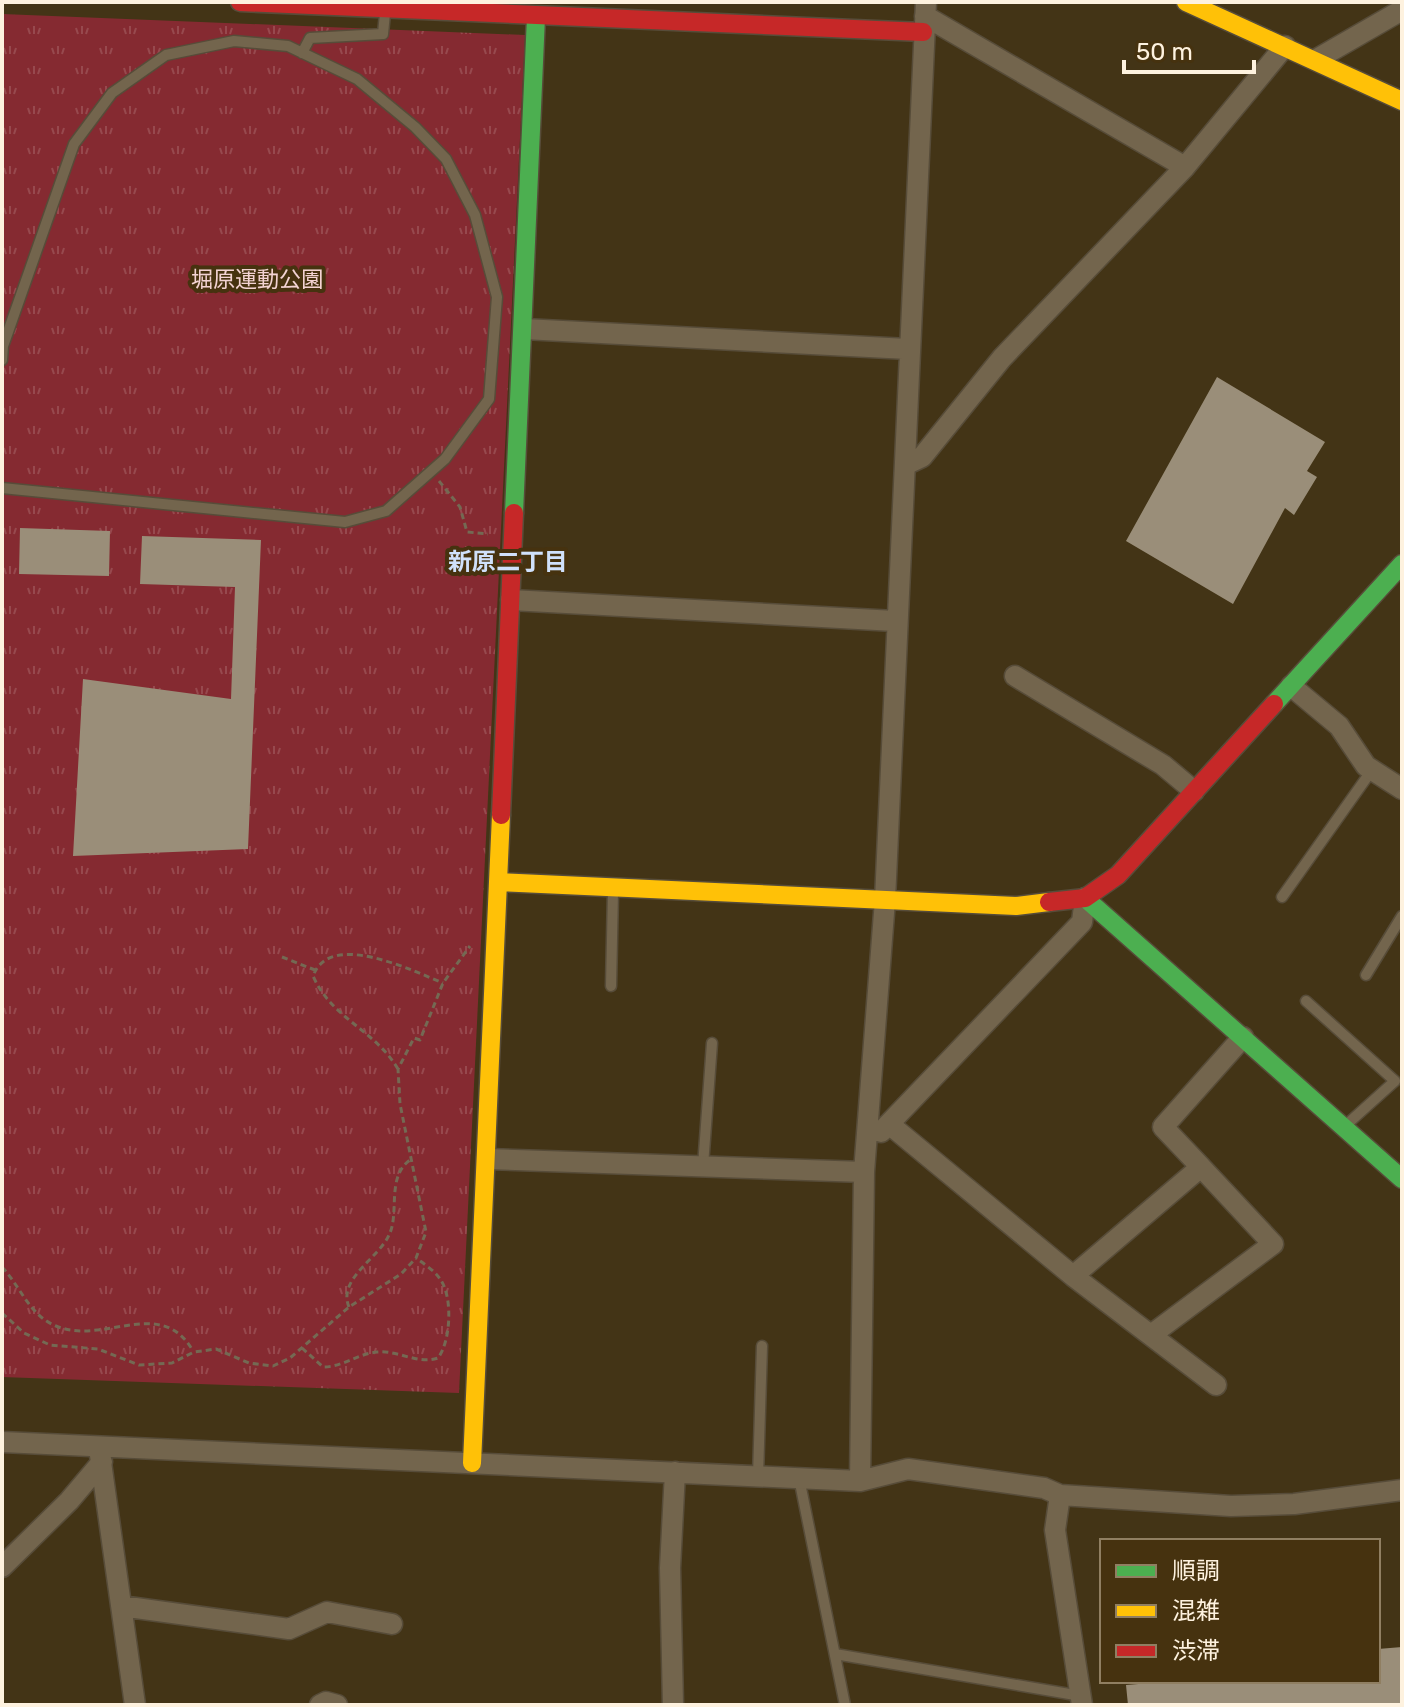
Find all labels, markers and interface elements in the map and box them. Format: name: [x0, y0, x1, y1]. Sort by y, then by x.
scale bar: [1124, 24, 1254, 74]
text: 50 m: [1136, 38, 1193, 66]
park label: 堀原運動公園: [191, 266, 323, 293]
district label: 新原二丁目: [448, 548, 568, 576]
legend: [1100, 1539, 1380, 1683]
text: 順調: [1172, 1557, 1220, 1585]
text: 混雑: [1172, 1597, 1220, 1625]
text: 渋滞: [1172, 1637, 1220, 1665]

